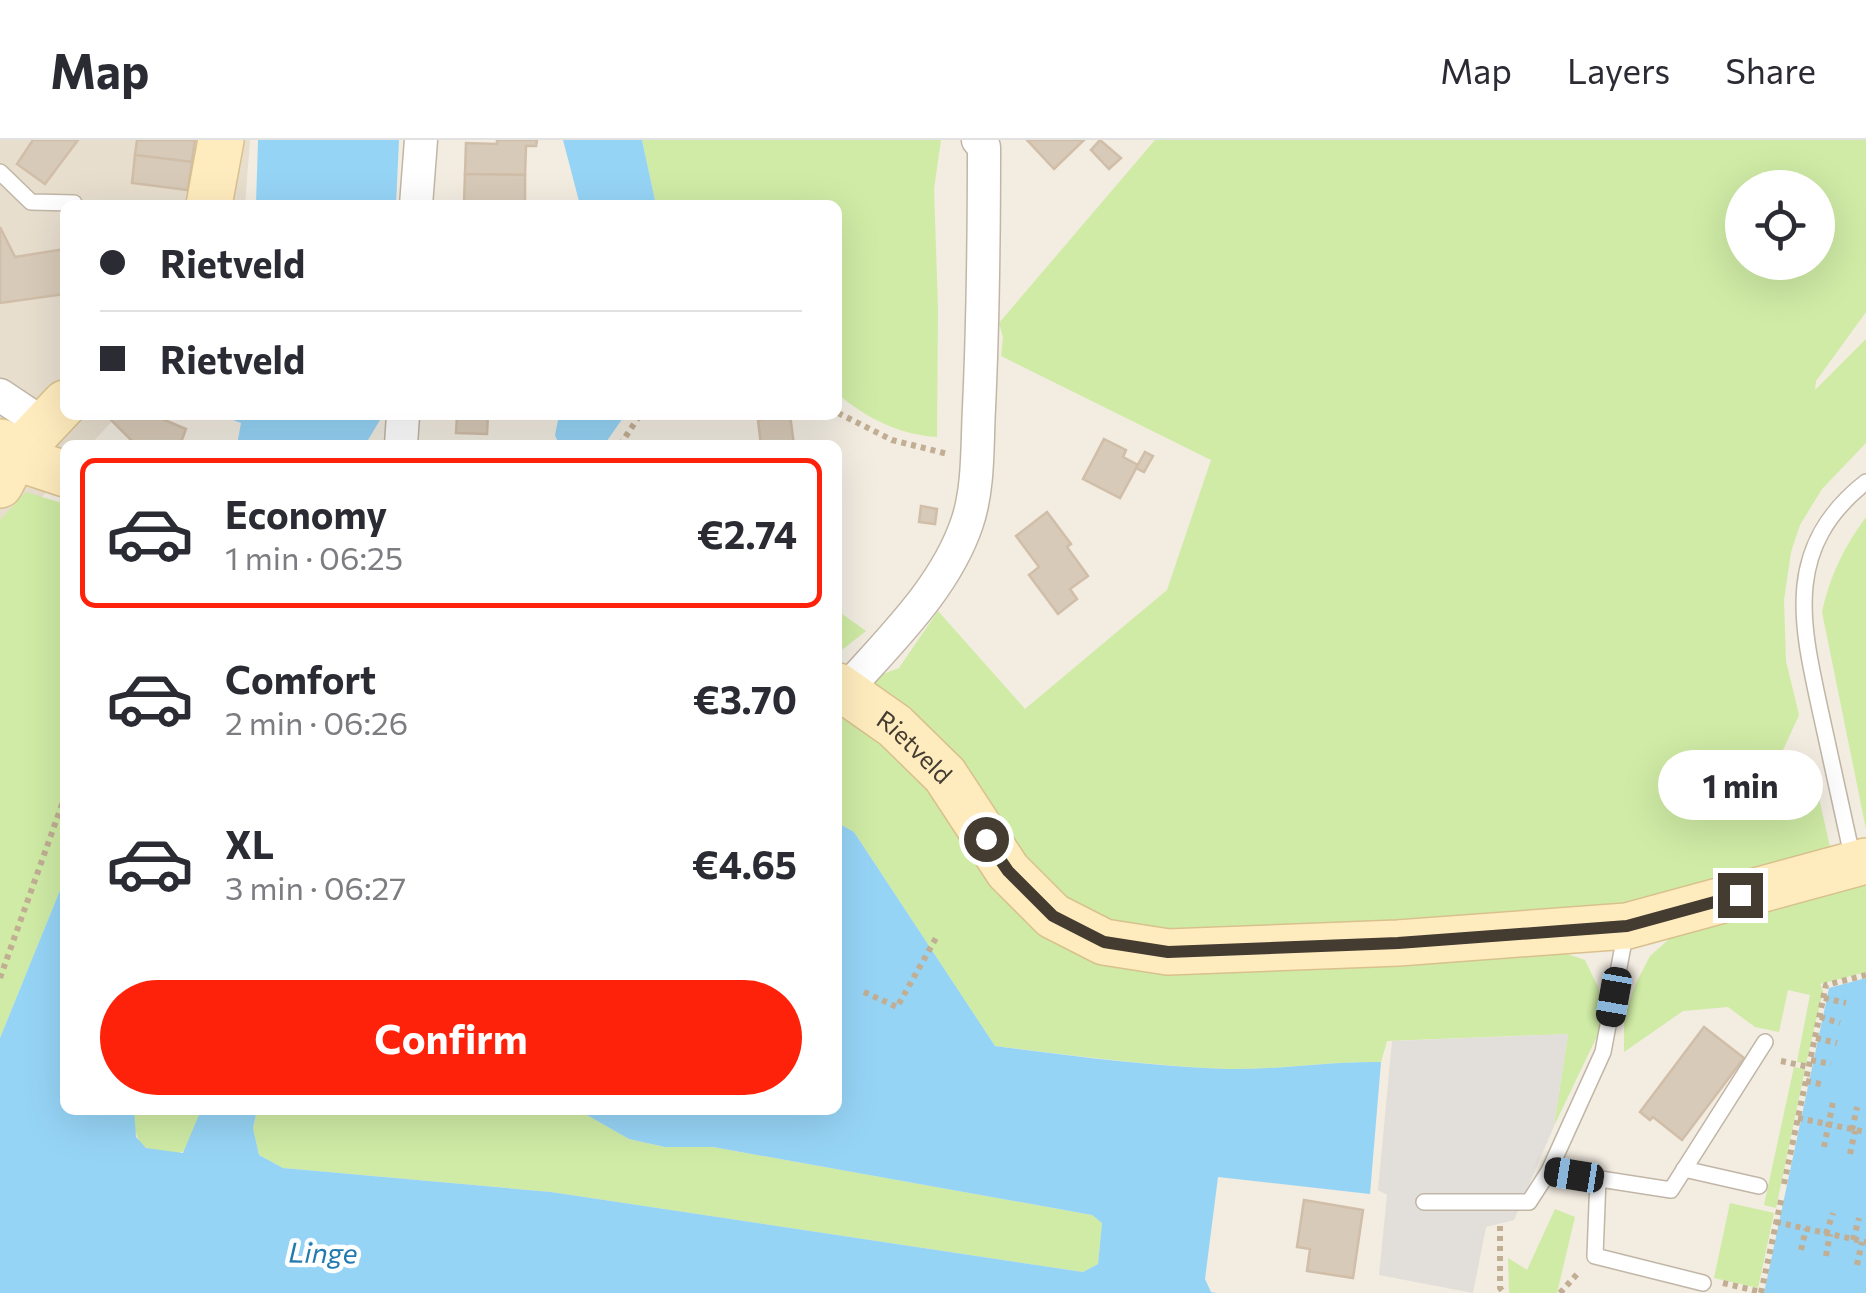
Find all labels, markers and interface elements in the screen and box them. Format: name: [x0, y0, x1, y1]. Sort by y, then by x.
text: Map: [50, 40, 149, 99]
text: Map: [1440, 48, 1512, 91]
text: Layers: [1567, 48, 1670, 91]
text: Share: [1725, 48, 1816, 91]
map controls: [1725, 170, 1835, 280]
button: locate: [1725, 170, 1835, 280]
text: Rietveld: [160, 239, 305, 286]
text: Rietveld: [160, 335, 305, 382]
icon: car: [105, 488, 195, 578]
text: Economy: [225, 490, 387, 537]
text: €2.74: [697, 510, 797, 557]
text: 1 min · 06:25: [225, 537, 403, 577]
icon: car: [105, 653, 195, 743]
text: Comfort: [225, 655, 376, 702]
text: €3.70: [693, 675, 797, 722]
text: 2 min · 06:26: [225, 702, 408, 742]
street label: Rietveld: [872, 703, 959, 789]
callout: 1 min: [1658, 750, 1822, 820]
text: 1 min: [1703, 765, 1778, 805]
route start: [964, 817, 1009, 862]
icon: car: [105, 818, 195, 908]
text: XL: [225, 820, 274, 867]
text: €4.65: [692, 840, 797, 887]
text: 3 min · 06:27: [225, 867, 406, 907]
route end: [1718, 873, 1763, 918]
car: [1594, 965, 1634, 1029]
button: Confirm: [100, 980, 802, 1095]
car: [1542, 1155, 1606, 1195]
water label: Linge: [288, 1234, 358, 1270]

